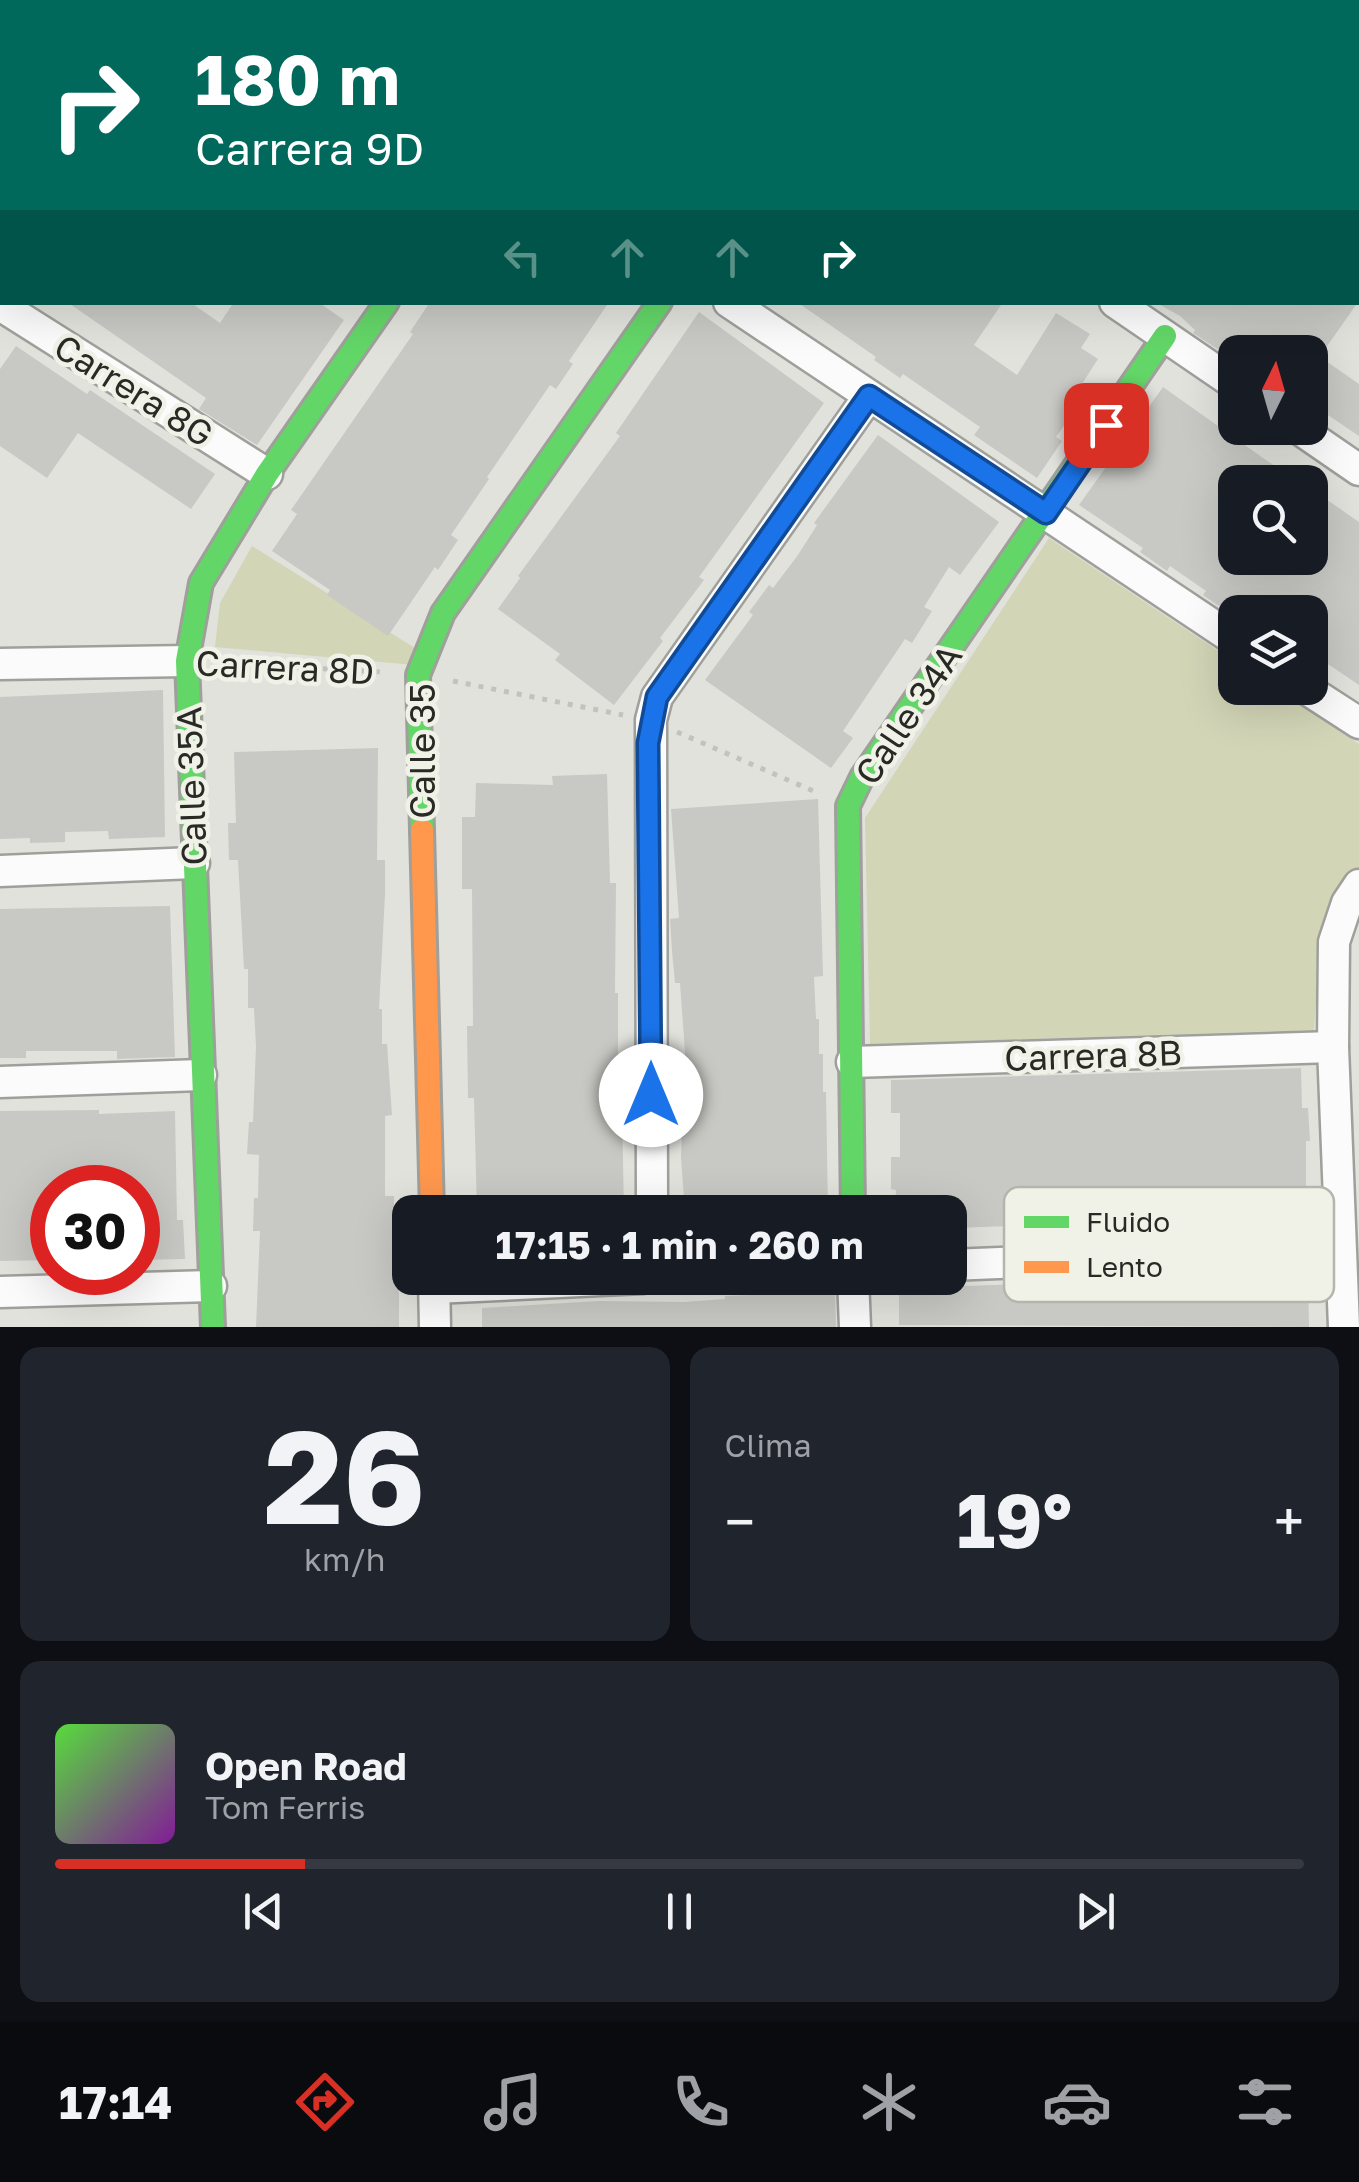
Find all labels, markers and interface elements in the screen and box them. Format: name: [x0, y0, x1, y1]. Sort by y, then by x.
text: 180 m: [195, 36, 400, 120]
icon: right: [30, 40, 160, 170]
text: Carrera 9D: [195, 121, 424, 175]
icon: left: [495, 230, 550, 285]
icon: ahead: [600, 230, 655, 285]
icon: ahead: [705, 230, 760, 285]
icon: right: [810, 230, 865, 285]
street label: Carrera 8G: [47, 325, 221, 455]
north arrow: [1218, 335, 1328, 445]
map controls: [1218, 335, 1328, 705]
pin: [1064, 383, 1149, 468]
icon: arrive: [1079, 398, 1134, 453]
button: search: [1218, 465, 1328, 575]
button: layers: [1218, 595, 1328, 705]
street label: Calle 34A: [846, 636, 970, 792]
street label: Carrera 8D: [195, 641, 375, 693]
street label: Calle 35: [401, 683, 443, 819]
street label: Calle 35A: [167, 706, 215, 866]
street label: Carrera 8B: [1004, 1031, 1182, 1079]
position arrow: [599, 1043, 703, 1147]
speed limit sign: 30: [30, 1165, 160, 1295]
legend: [1004, 1187, 1334, 1302]
text: Fluido: [1086, 1205, 1170, 1238]
text: 17:15 · 1 min · 260 m: [496, 1222, 864, 1267]
text: Lento: [1086, 1250, 1163, 1283]
text: 26: [264, 1397, 426, 1553]
text: Clima: [725, 1426, 811, 1464]
text: 19°: [956, 1474, 1072, 1565]
text: −: [725, 1488, 755, 1554]
text: +: [1274, 1488, 1304, 1554]
text: km/h: [304, 1540, 385, 1578]
text: Open Road: [205, 1743, 407, 1788]
text: Tom Ferris: [205, 1788, 365, 1826]
icon: previous: [236, 1884, 291, 1939]
icon: pause: [652, 1884, 707, 1939]
icon: next: [1068, 1884, 1123, 1939]
icon: directions: [290, 2067, 360, 2137]
icon: music: [478, 2067, 548, 2137]
icon: phone: [666, 2067, 736, 2137]
icon: climate: [854, 2067, 924, 2137]
icon: car: [1042, 2067, 1112, 2137]
icon: filters: [1230, 2067, 1300, 2137]
text: 17:14: [59, 2075, 172, 2129]

